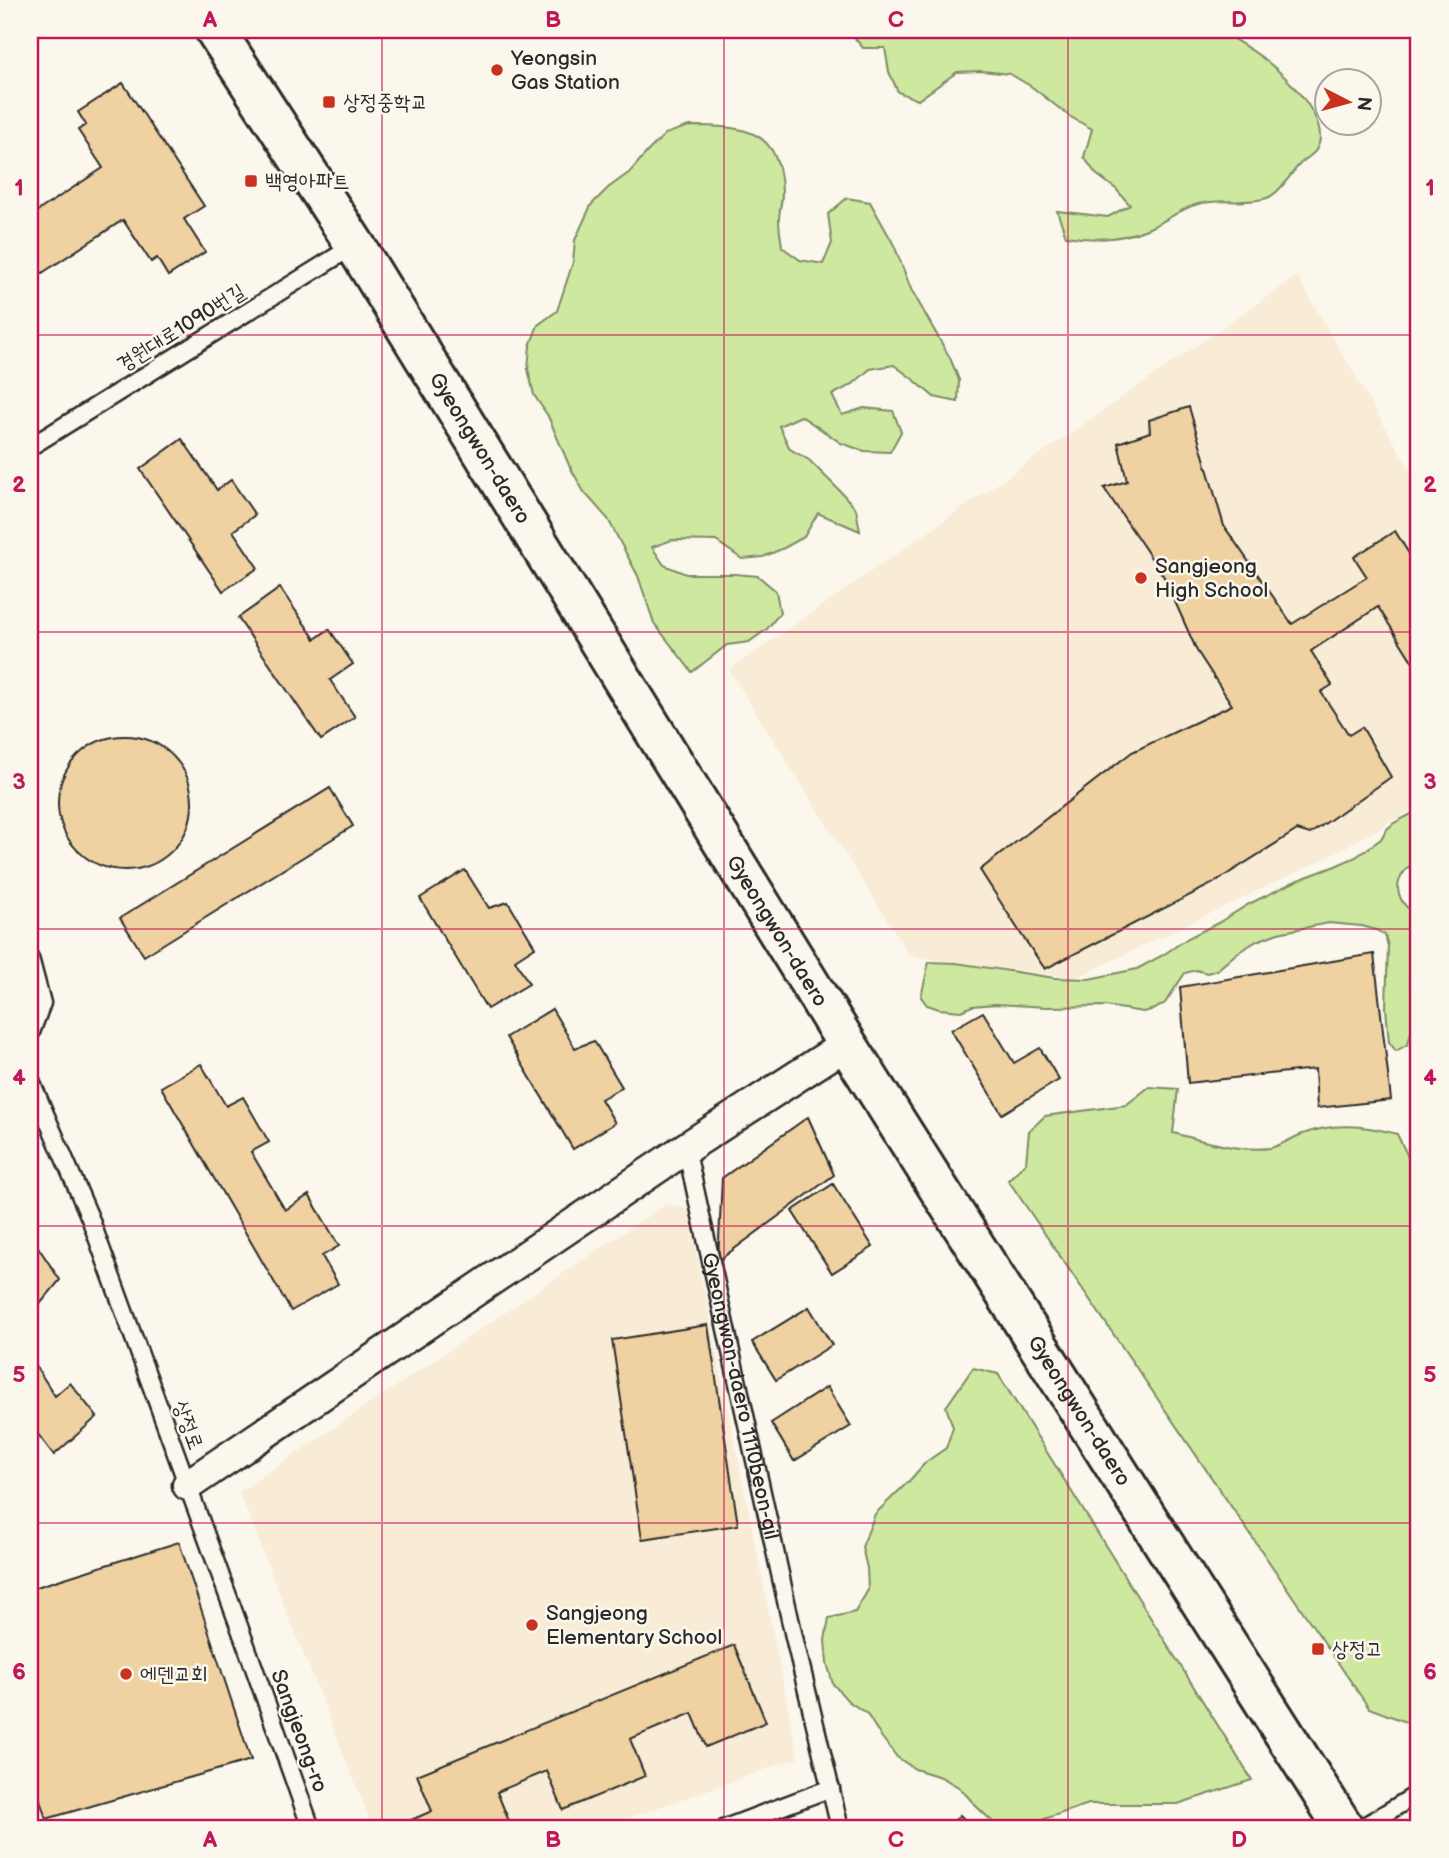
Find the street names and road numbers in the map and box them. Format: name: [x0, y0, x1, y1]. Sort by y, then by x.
street label: 경원대로1090번길: [112, 279, 250, 377]
street label: Gyeongwon-daero: [424, 368, 536, 528]
street label: Gyeongwon-daero: [721, 851, 833, 1011]
street label: Gyeongwon-daero 1110beon-gil: [697, 1250, 785, 1542]
street label: Gyeongwon-daero: [1022, 1331, 1136, 1491]
street label: 상정로: [168, 1397, 208, 1453]
street label: Sangjeong-ro: [265, 1666, 333, 1796]

